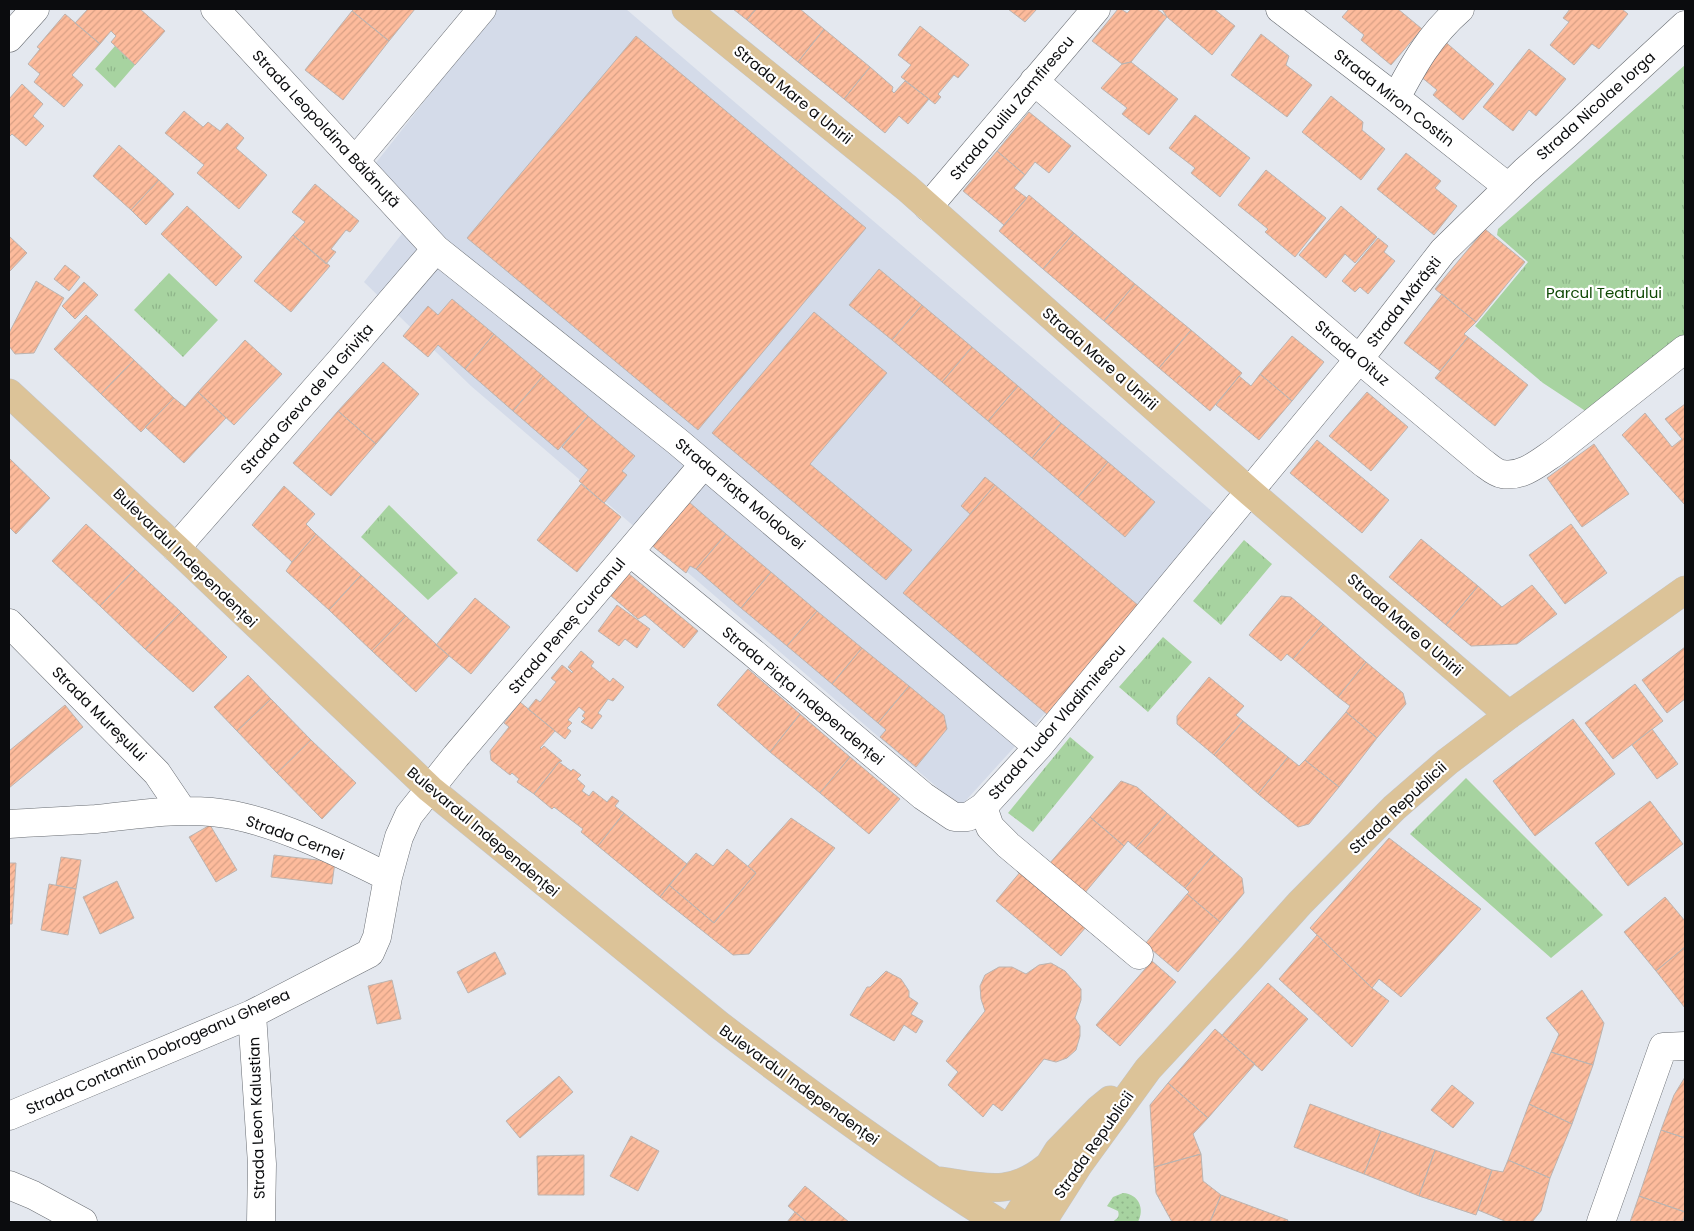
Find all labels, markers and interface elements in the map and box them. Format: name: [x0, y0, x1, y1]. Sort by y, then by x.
street label: Strada Duiliu Zamfirescu: [945, 31, 1078, 184]
street label: Strada Mare a Unirii: [730, 40, 857, 149]
street label: Strada Miron Costin: [1330, 44, 1459, 151]
street label: Strada Leopoldina Bălănuță: [248, 45, 405, 212]
street label: Strada Nicolae Iorga: [1532, 46, 1660, 165]
street label: Strada Mărăști: [1361, 252, 1446, 352]
park label: Parcul Teatrului: [1546, 282, 1662, 303]
street label: Strada Mare a Unirii: [1038, 303, 1163, 415]
street label: Strada Oituz: [1310, 315, 1394, 390]
street label: Strada Greva de la Grivița: [235, 319, 378, 479]
street label: Strada Piața Moldovei: [671, 433, 810, 554]
street label: Bulevardul Independenței: [109, 483, 262, 632]
street label: Strada Peneș Curcanul: [503, 553, 630, 698]
street label: Strada Mare a Unirii: [1343, 569, 1468, 681]
street label: Strada Piața Independenței: [718, 621, 889, 770]
street label: Strada Tudor Vladimirescu: [983, 639, 1130, 804]
street label: Strada Mureșului: [47, 662, 151, 766]
street label: Strada Republicii: [1344, 757, 1451, 858]
street label: Bulevardul Independenței: [403, 762, 564, 902]
street label: Strada Cernei: [243, 810, 347, 865]
street label: Strada Contantin Dobrogeanu Gherea: [22, 984, 293, 1119]
street label: Bulevardul Independenței: [715, 1019, 883, 1150]
street label: Strada Leon Kalustian: [243, 1036, 270, 1200]
street label: Strada Republicii: [1049, 1087, 1138, 1203]

